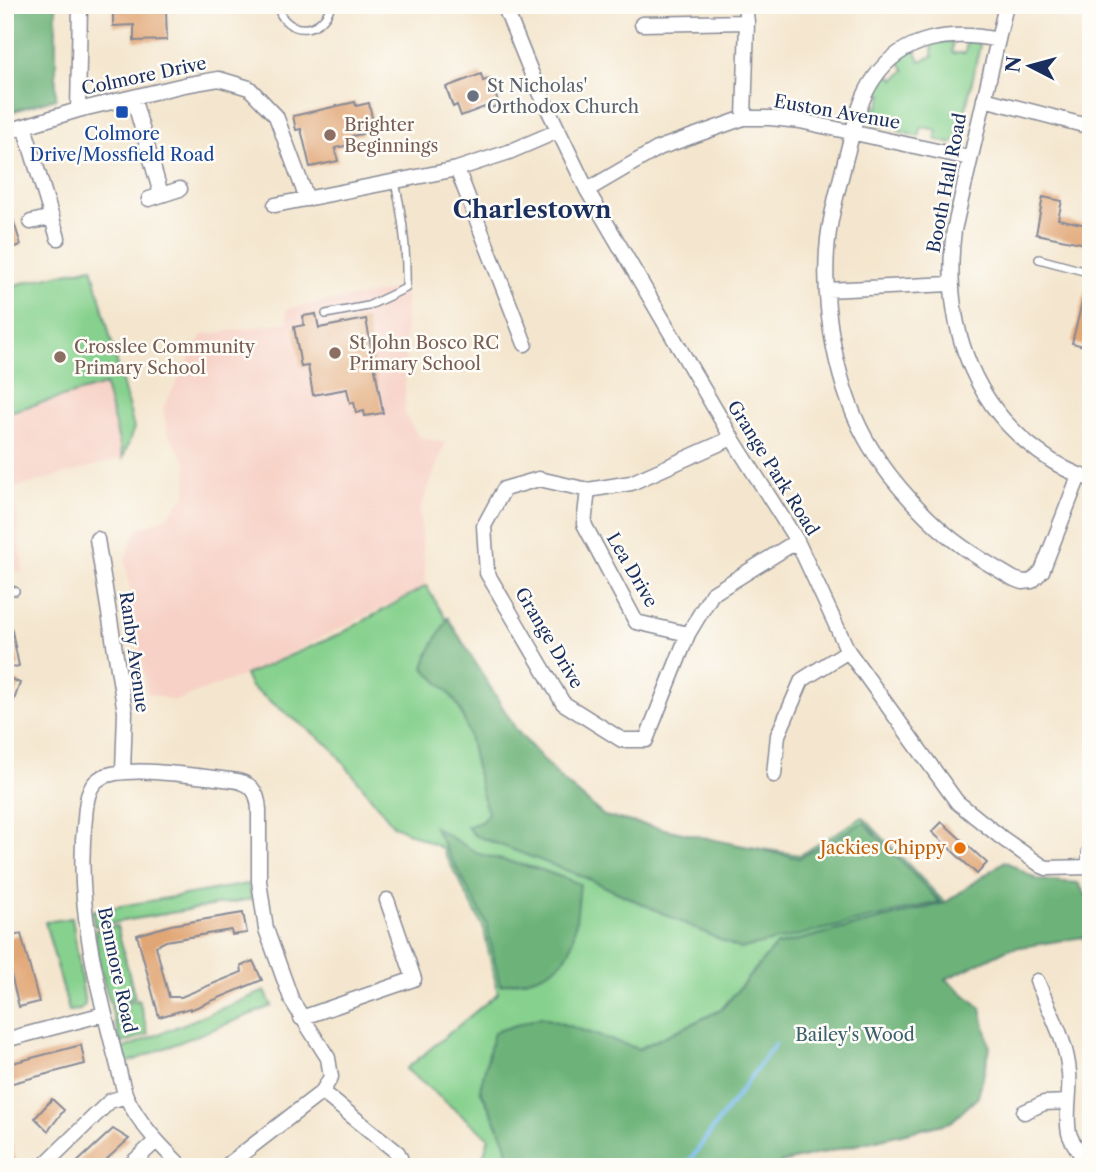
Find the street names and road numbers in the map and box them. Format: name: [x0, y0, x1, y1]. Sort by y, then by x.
street label: Colmore Drive: [80, 52, 208, 100]
street label: Euston Avenue: [772, 90, 902, 134]
street label: Booth Hall Road: [923, 111, 971, 255]
street label: Grange Park Road: [723, 396, 823, 540]
street label: Lea Drive: [602, 529, 662, 611]
street label: Grange Drive: [510, 584, 588, 692]
street label: Ranby Avenue: [115, 590, 153, 714]
street label: Benmore Road: [93, 905, 141, 1035]

